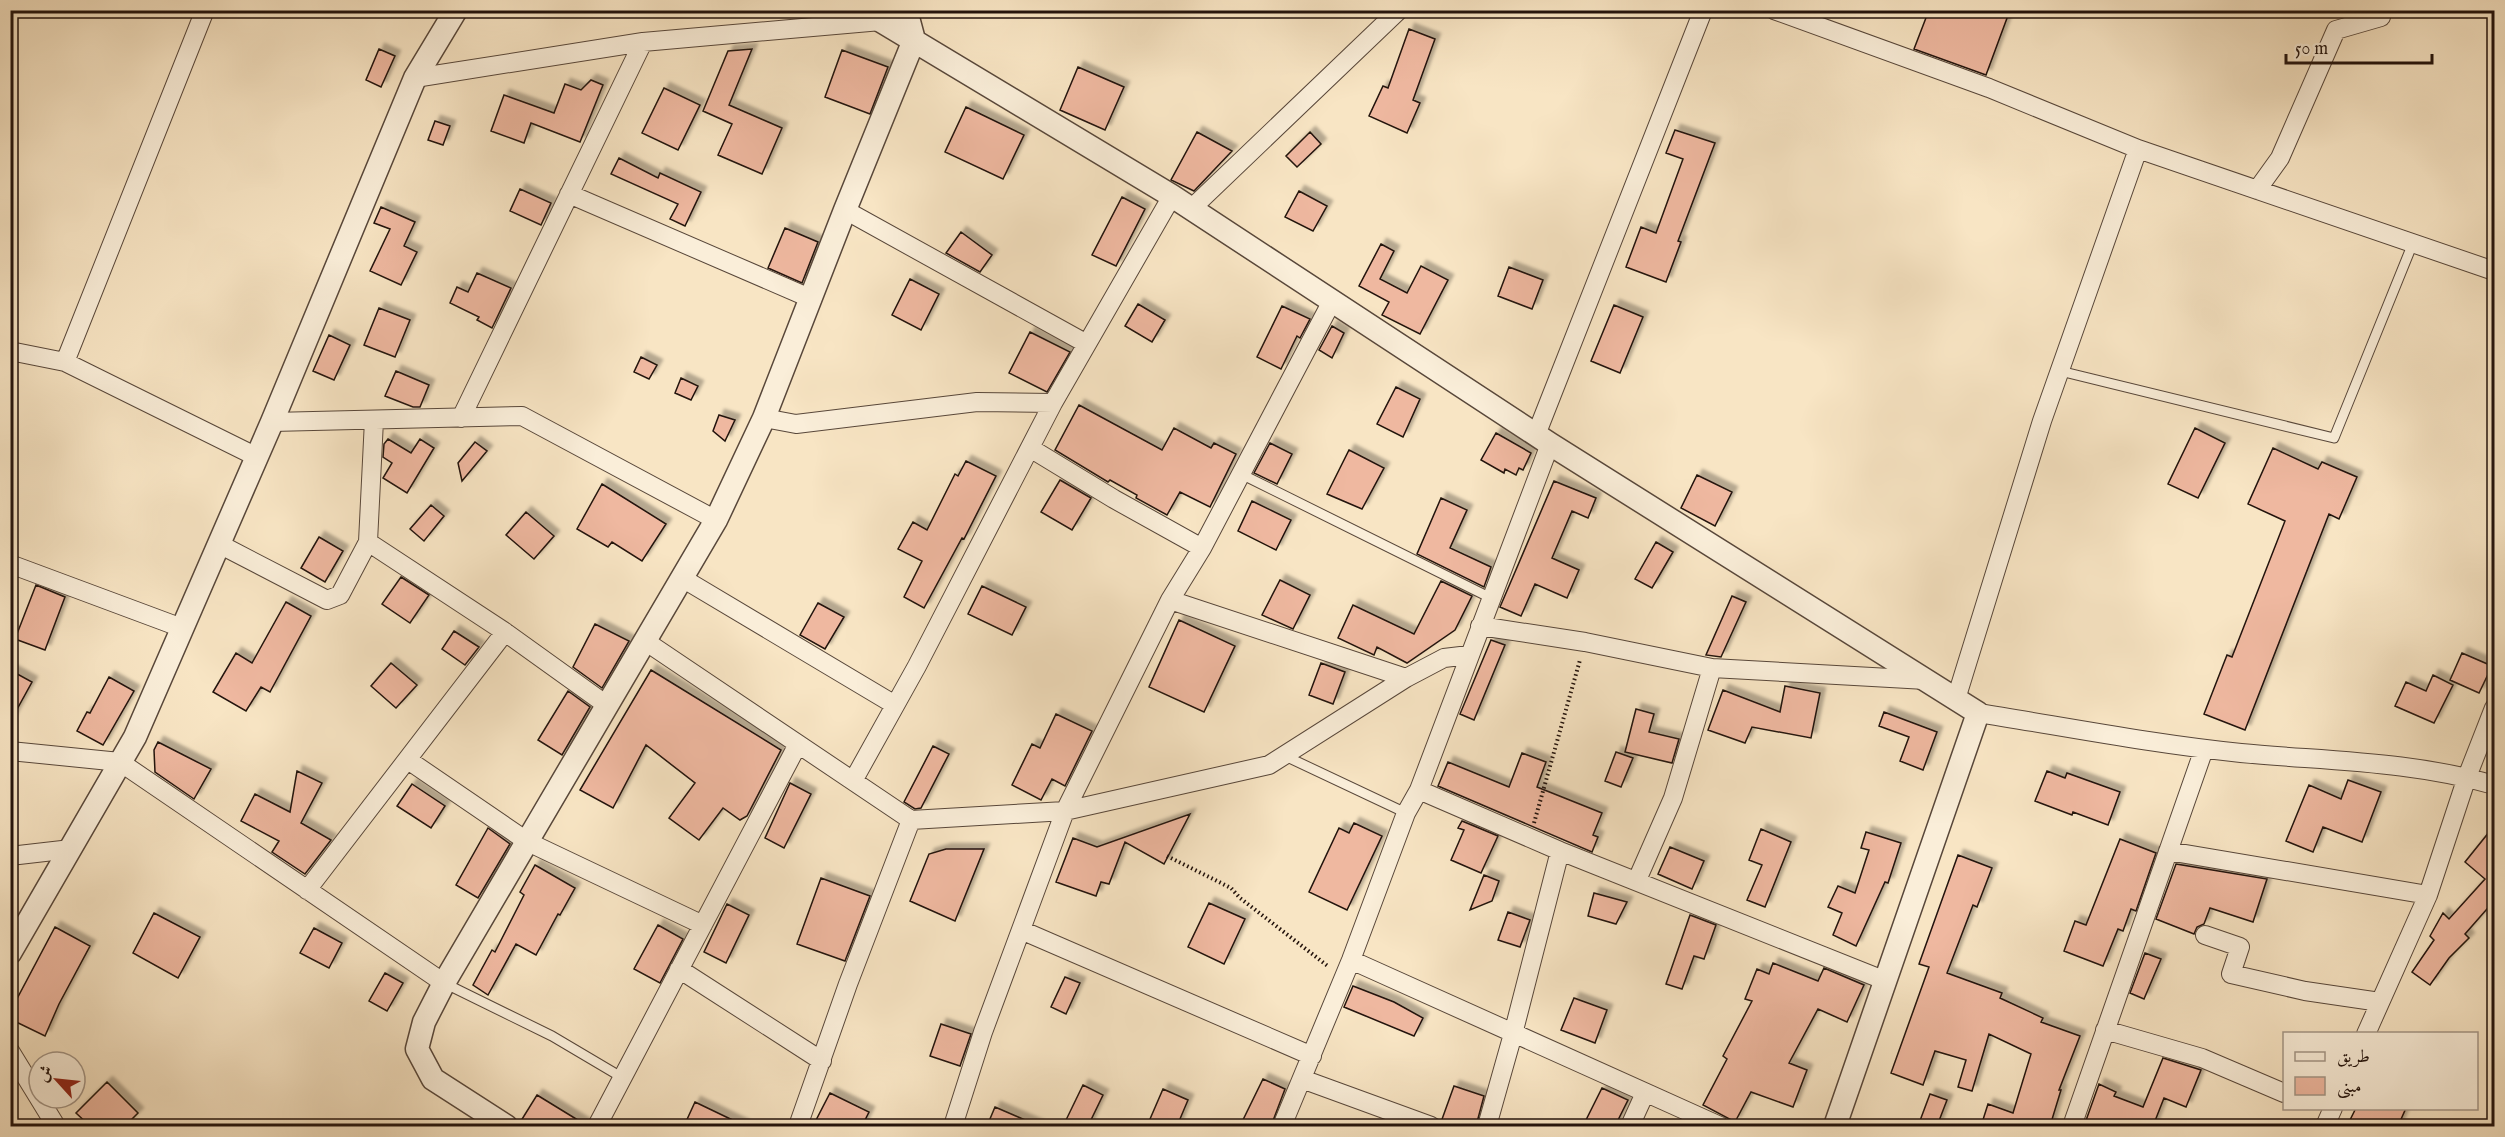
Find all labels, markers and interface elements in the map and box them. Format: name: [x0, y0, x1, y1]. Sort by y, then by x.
scale bar: [2286, 27, 2432, 65]
text: 50 m: [2295, 38, 2328, 61]
legend: [2283, 1032, 2478, 1110]
text: طريق: [2337, 1046, 2370, 1069]
north arrow: [27, 1050, 87, 1110]
text: ش: [33, 1062, 58, 1086]
text: مبنى: [2337, 1076, 2362, 1099]

